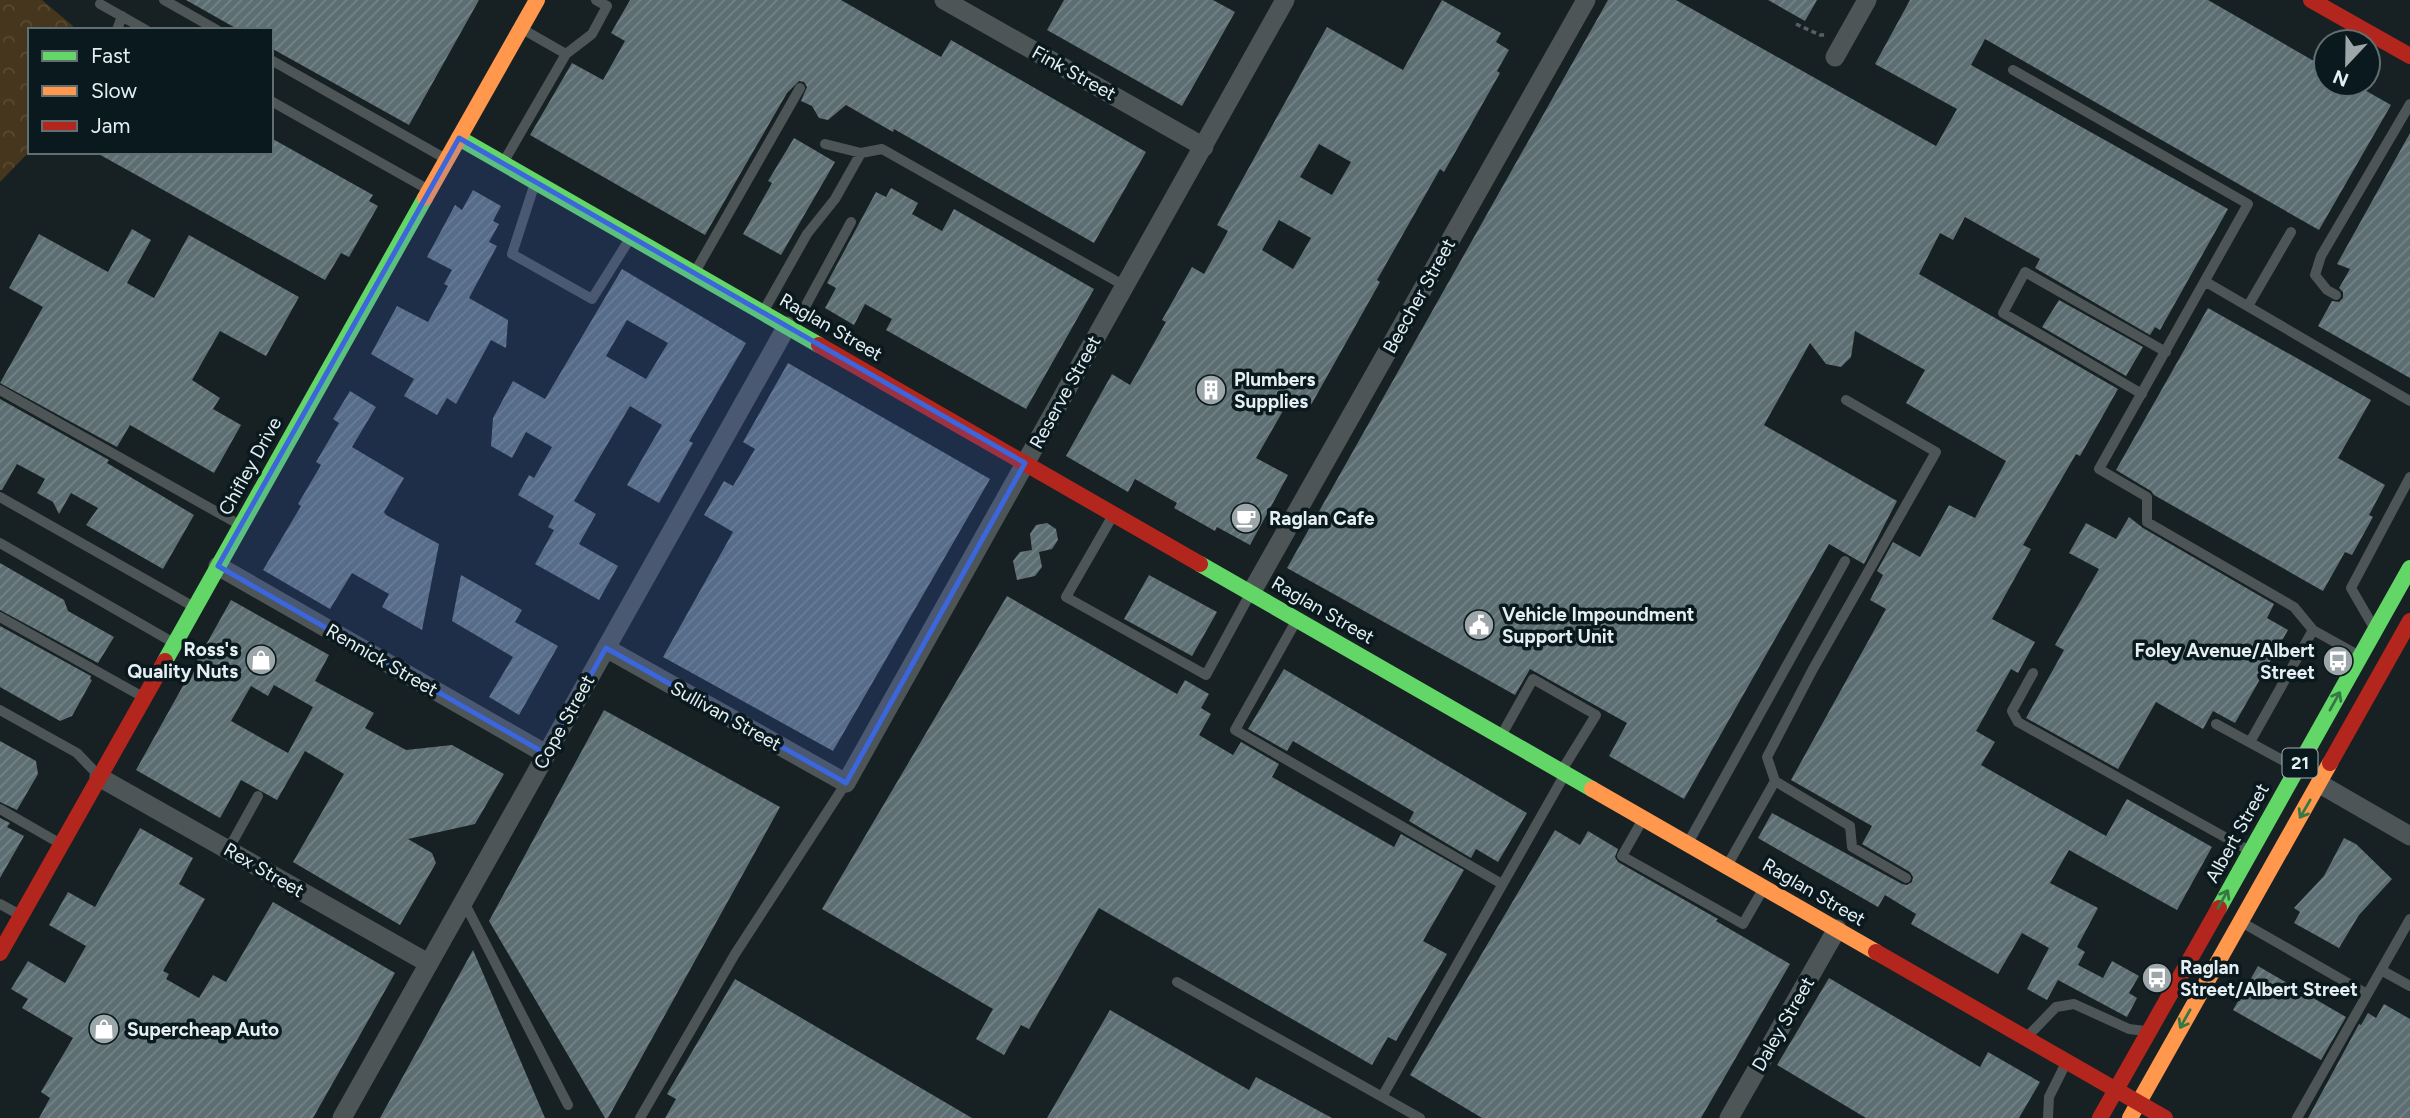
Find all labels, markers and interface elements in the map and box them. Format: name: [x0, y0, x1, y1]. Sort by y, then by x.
legend: [28, 28, 273, 154]
north arrow: [2312, 28, 2382, 98]
street label: Fink Street: [1028, 41, 1120, 105]
text: Fast: [91, 43, 131, 68]
text: N: [2330, 65, 2352, 92]
text: Slow: [91, 78, 137, 103]
text: Jam: [91, 113, 130, 138]
street label: Beecher Street: [1378, 234, 1460, 358]
street label: Raglan Street: [775, 288, 887, 366]
street label: Reserve Street: [1024, 331, 1106, 453]
place label: Plumbers Supplies: [1234, 368, 1316, 413]
building icon: Plumbers Supplies: [1194, 373, 1228, 407]
street label: Chifley Drive: [214, 413, 286, 519]
cafe icon: Raglan Cafe: [1229, 501, 1263, 535]
place label: Raglan Cafe: [1269, 507, 1375, 530]
street label: Raglan Street: [1267, 571, 1379, 649]
place label: Vehicle Impoundment Support Unit: [1502, 603, 1695, 648]
public building icon: Vehicle Impoundment Support Unit: [1462, 608, 1496, 642]
street label: Rennick Street: [322, 619, 442, 701]
place label: Ross's Quality Nuts: [127, 638, 238, 683]
place label: Foley Avenue/Albert Street: [2135, 639, 2315, 684]
shop icon: Ross's Quality Nuts: [244, 643, 278, 677]
bus stop icon: Foley Avenue/Albert Street: [2321, 644, 2355, 678]
street label: Cope Street: [529, 671, 599, 773]
street label: Sullivan Street: [667, 676, 785, 756]
one-way arrow: [2328, 691, 2342, 711]
road number: 21: [2282, 748, 2318, 778]
street label: Albert Street: [2200, 779, 2274, 887]
one-way arrow: [2298, 798, 2312, 818]
street label: Rex Street: [220, 838, 308, 902]
street label: Raglan Street: [1758, 853, 1870, 931]
one-way arrow: [2217, 889, 2230, 910]
place label: Raglan Street/Albert Street: [2180, 956, 2358, 1001]
bus stop icon: Raglan Street/Albert Street: [2140, 961, 2174, 995]
street label: Daley Street: [1747, 973, 1819, 1075]
one-way arrow: [2178, 1009, 2192, 1029]
shop icon: Supercheap Auto: [87, 1012, 121, 1046]
place label: Supercheap Auto: [127, 1018, 279, 1041]

